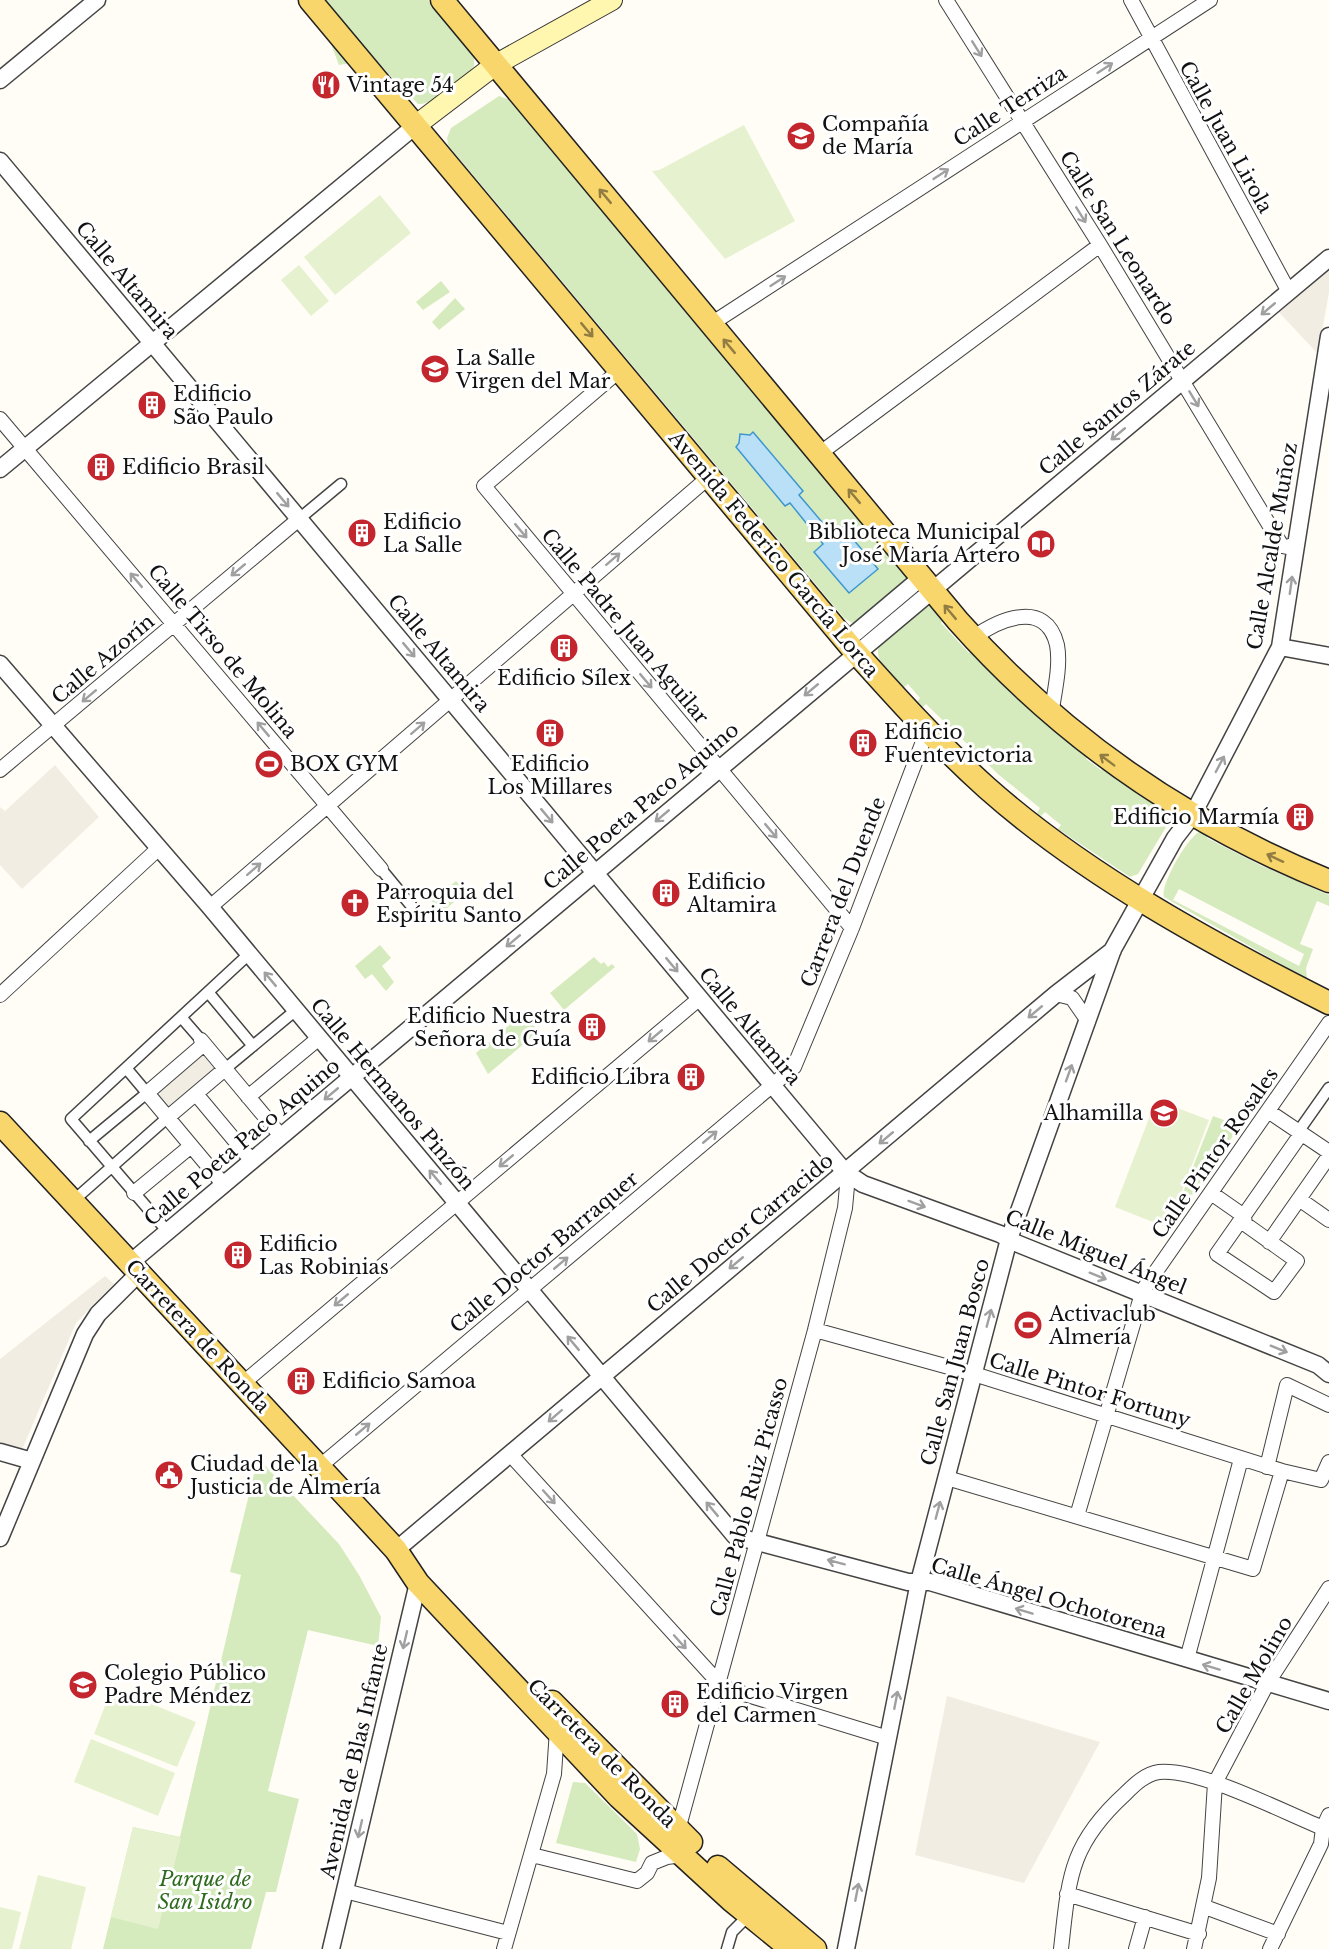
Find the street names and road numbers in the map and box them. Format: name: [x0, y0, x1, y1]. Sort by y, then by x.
street label: Calle Juan Lirola: [1174, 57, 1278, 218]
street label: Calle Terriza: [949, 60, 1072, 152]
street label: Calle San Leonardo: [1055, 147, 1181, 329]
street label: Calle Altamira: [71, 216, 184, 344]
street label: Calle Santos Zárate: [1034, 336, 1200, 480]
street label: Avenida Federico García Lorca: [663, 425, 885, 683]
street label: Calle Alcalde Muñoz: [1242, 440, 1302, 652]
street label: Calle Padre Juan Aguilar: [536, 524, 714, 729]
street label: Calle Tirso de Molina: [143, 559, 303, 744]
street label: Calle Altamira: [383, 589, 496, 717]
street label: Calle Azorín: [47, 609, 159, 709]
street label: Calle Poeta Paco Aquino: [538, 717, 744, 895]
street label: Carrera del Duende: [796, 793, 890, 991]
street label: Calle Altamira: [694, 962, 807, 1090]
street label: Calle Hermanos Pinzón: [306, 993, 480, 1195]
street label: Calle Poeta Paco Aquino: [139, 1053, 345, 1231]
street label: Calle Pintor Rosales: [1147, 1063, 1283, 1243]
street label: Calle Doctor Carracido: [642, 1148, 838, 1318]
street label: Calle Doctor Barraquer: [445, 1166, 643, 1338]
street label: Calle Miguel Ángel: [1002, 1204, 1190, 1299]
street label: Carretera de Ronda: [121, 1255, 276, 1418]
street label: Calle San Juan Bosco: [916, 1256, 994, 1468]
street label: Calle Pintor Fortuny: [986, 1348, 1194, 1432]
street label: Calle Pablo Ruiz Picasso: [705, 1375, 793, 1619]
street label: Calle Ángel Ochotorena: [928, 1552, 1171, 1643]
street label: Calle Molino: [1211, 1612, 1297, 1738]
street label: Avenida de Blas Infante: [315, 1641, 393, 1882]
street label: Carretera de Ronda: [523, 1674, 682, 1833]

